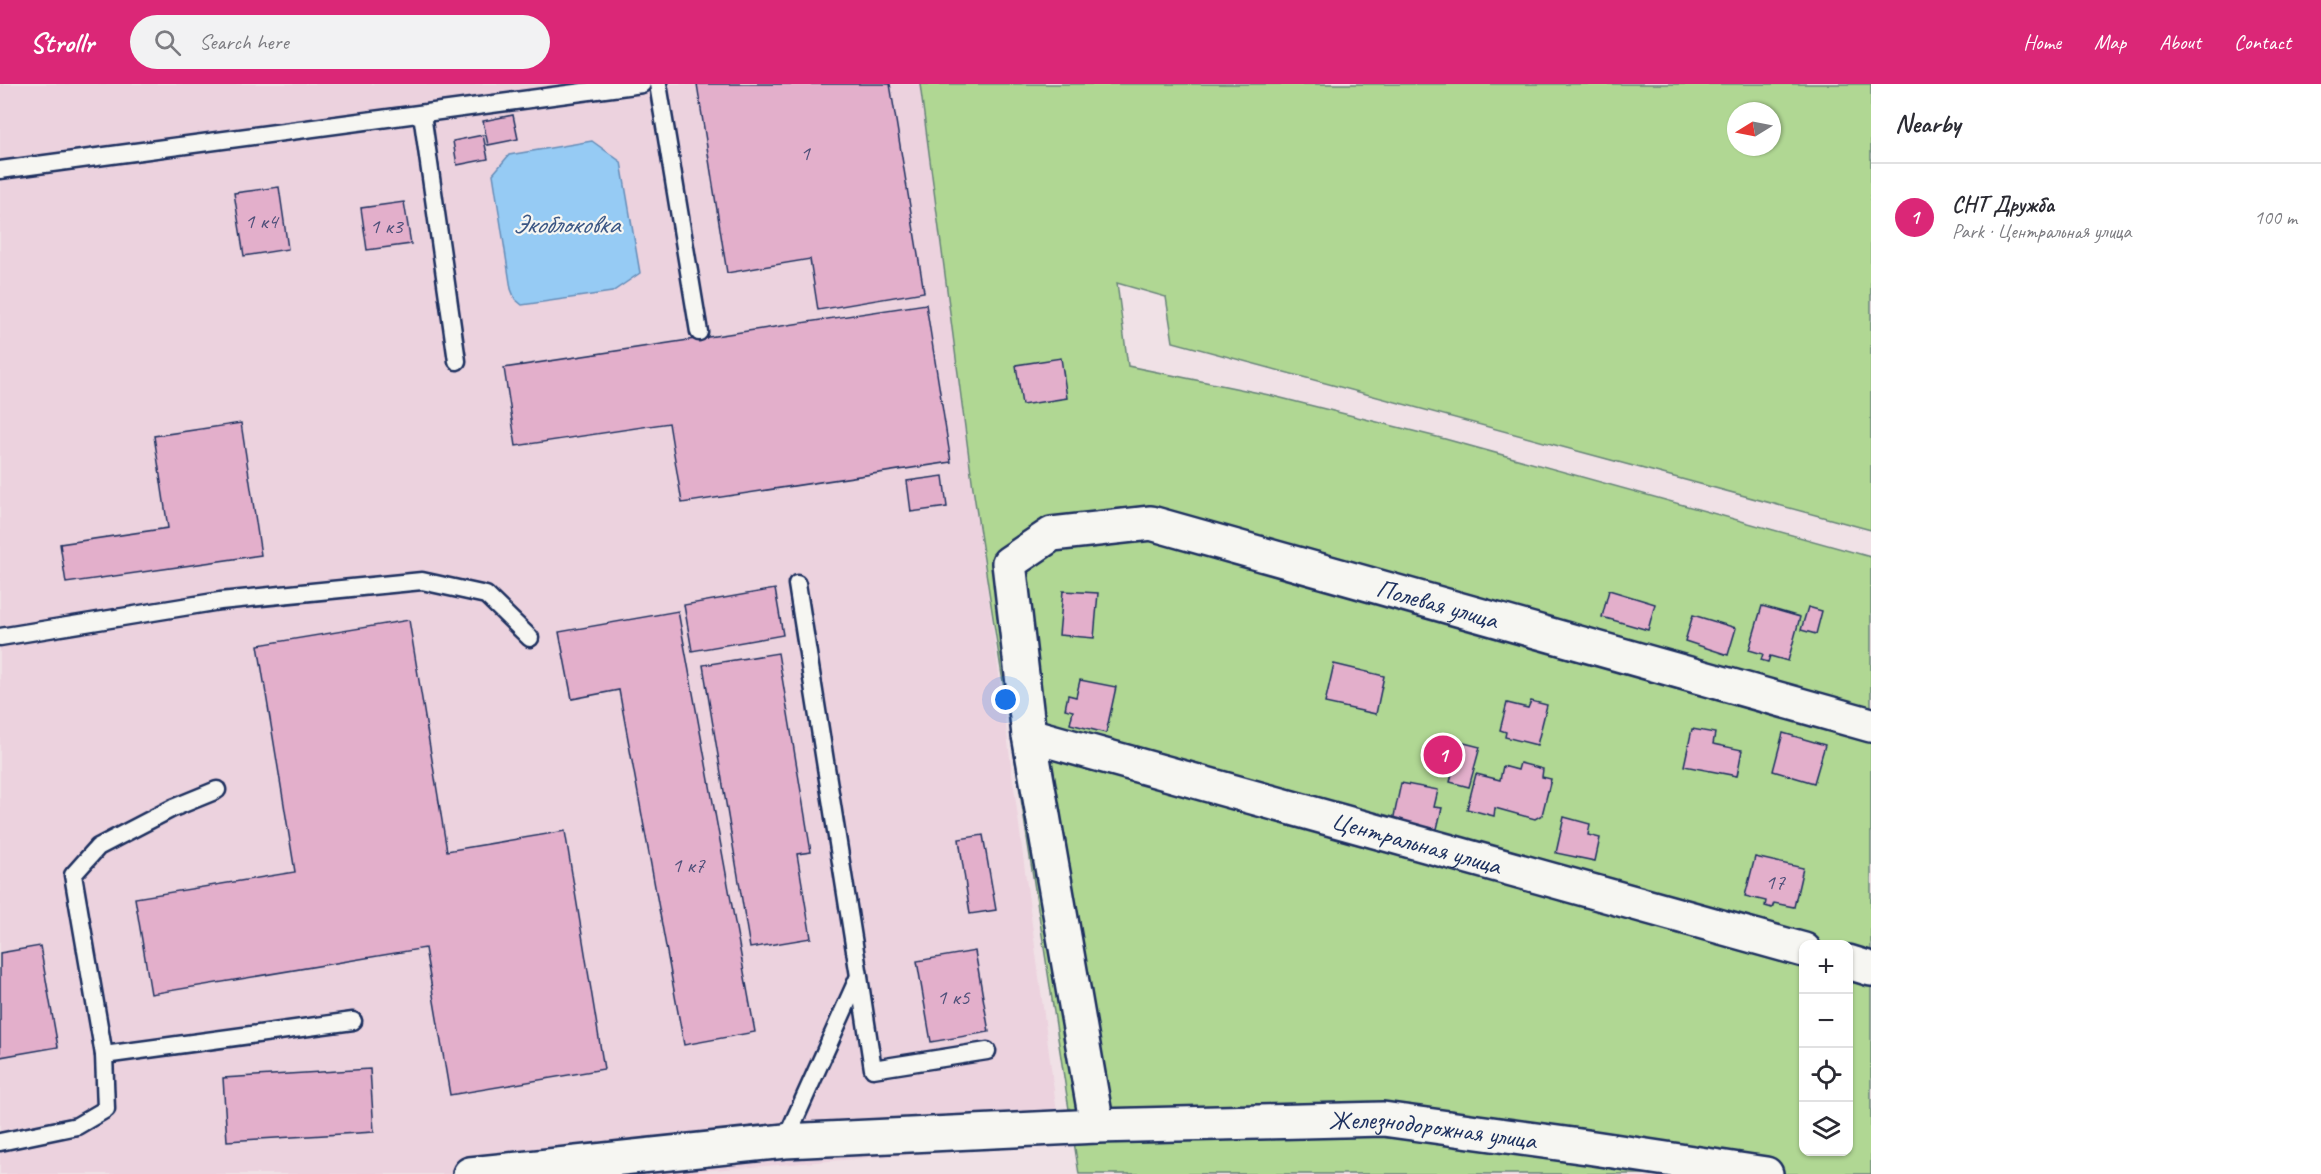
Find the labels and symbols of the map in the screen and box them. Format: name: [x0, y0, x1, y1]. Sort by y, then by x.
north arrow: [1727, 102, 1781, 156]
house number: 1: [800, 139, 811, 167]
house number: 1 к4: [244, 207, 280, 235]
water label: Экоблоковка: [512, 207, 622, 241]
house number: 1 к3: [369, 212, 405, 240]
street label: Полевая улица: [1373, 571, 1503, 636]
your location: [991, 685, 1020, 714]
pin: 1: [1424, 732, 1462, 778]
street label: Центральная улица: [1328, 803, 1506, 882]
house number: 1 к7: [671, 851, 706, 879]
house number: 17: [1765, 868, 1786, 896]
house number: 1 к5: [936, 983, 971, 1011]
street label: Железнодорожная улица: [1328, 1102, 1540, 1157]

